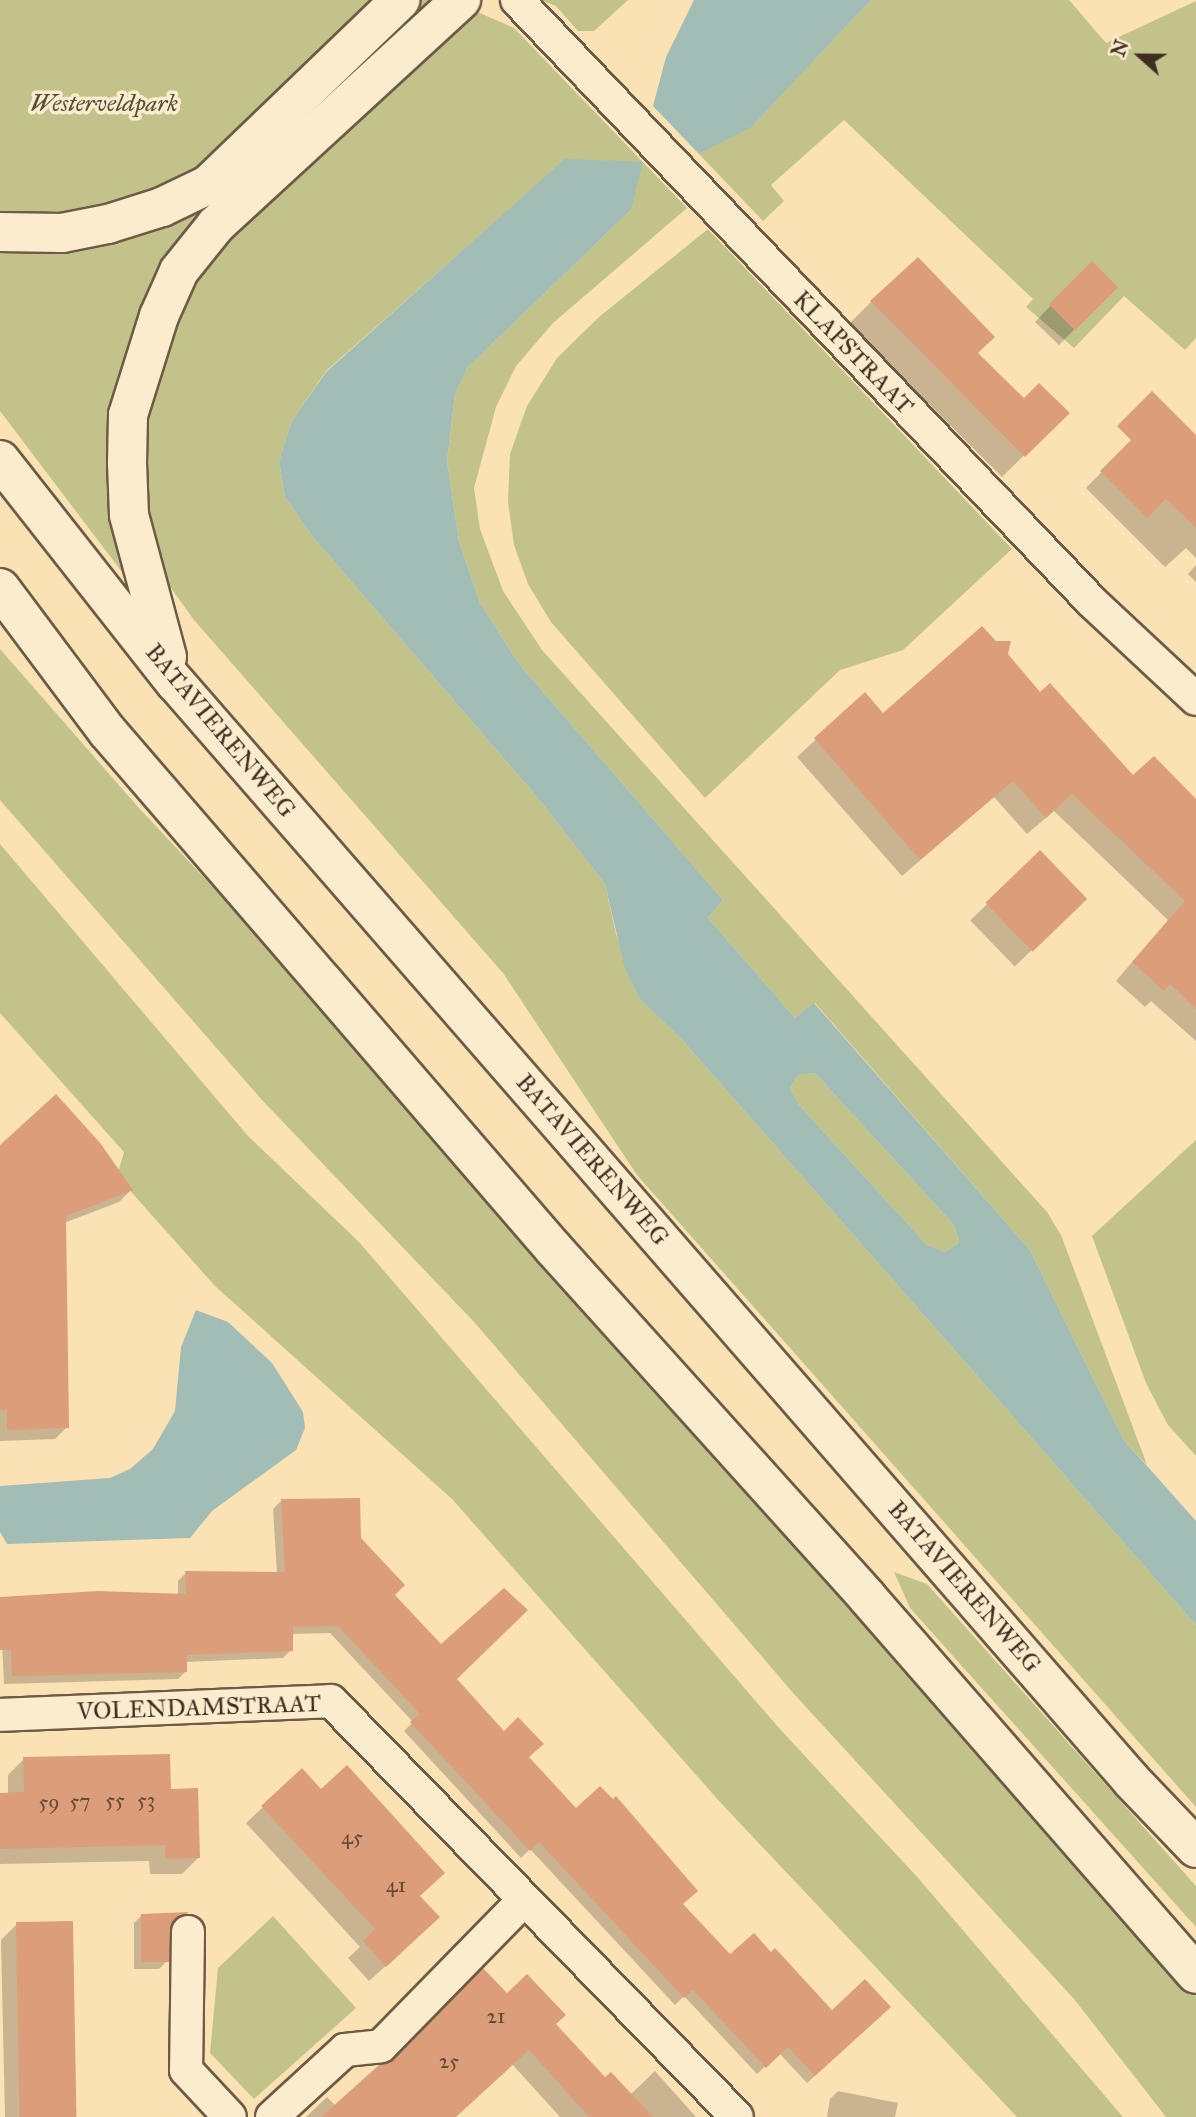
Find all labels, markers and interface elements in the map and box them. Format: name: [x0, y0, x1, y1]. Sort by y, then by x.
north arrow: [1105, 21, 1175, 91]
text: N: [1106, 37, 1134, 60]
park label: Westerveldpark: [30, 90, 178, 118]
street label: KLAPSTRAAT: [787, 285, 919, 421]
street label: BATAVIERENWEG: [139, 638, 301, 824]
street label: BATAVIERENWEG: [510, 1068, 674, 1252]
street label: BATAVIERENWEG: [882, 1495, 1046, 1679]
street label: VOLENDAMSTRAAT: [76, 1689, 322, 1727]
house number: 55: [105, 1787, 125, 1813]
house number: 53: [137, 1787, 155, 1813]
house number: 57: [70, 1788, 90, 1814]
house number: 59: [38, 1789, 60, 1815]
house number: 45: [341, 1824, 363, 1850]
house number: 41: [386, 1872, 406, 1898]
house number: 21: [487, 2003, 505, 2029]
house number: 25: [439, 2048, 459, 2074]

